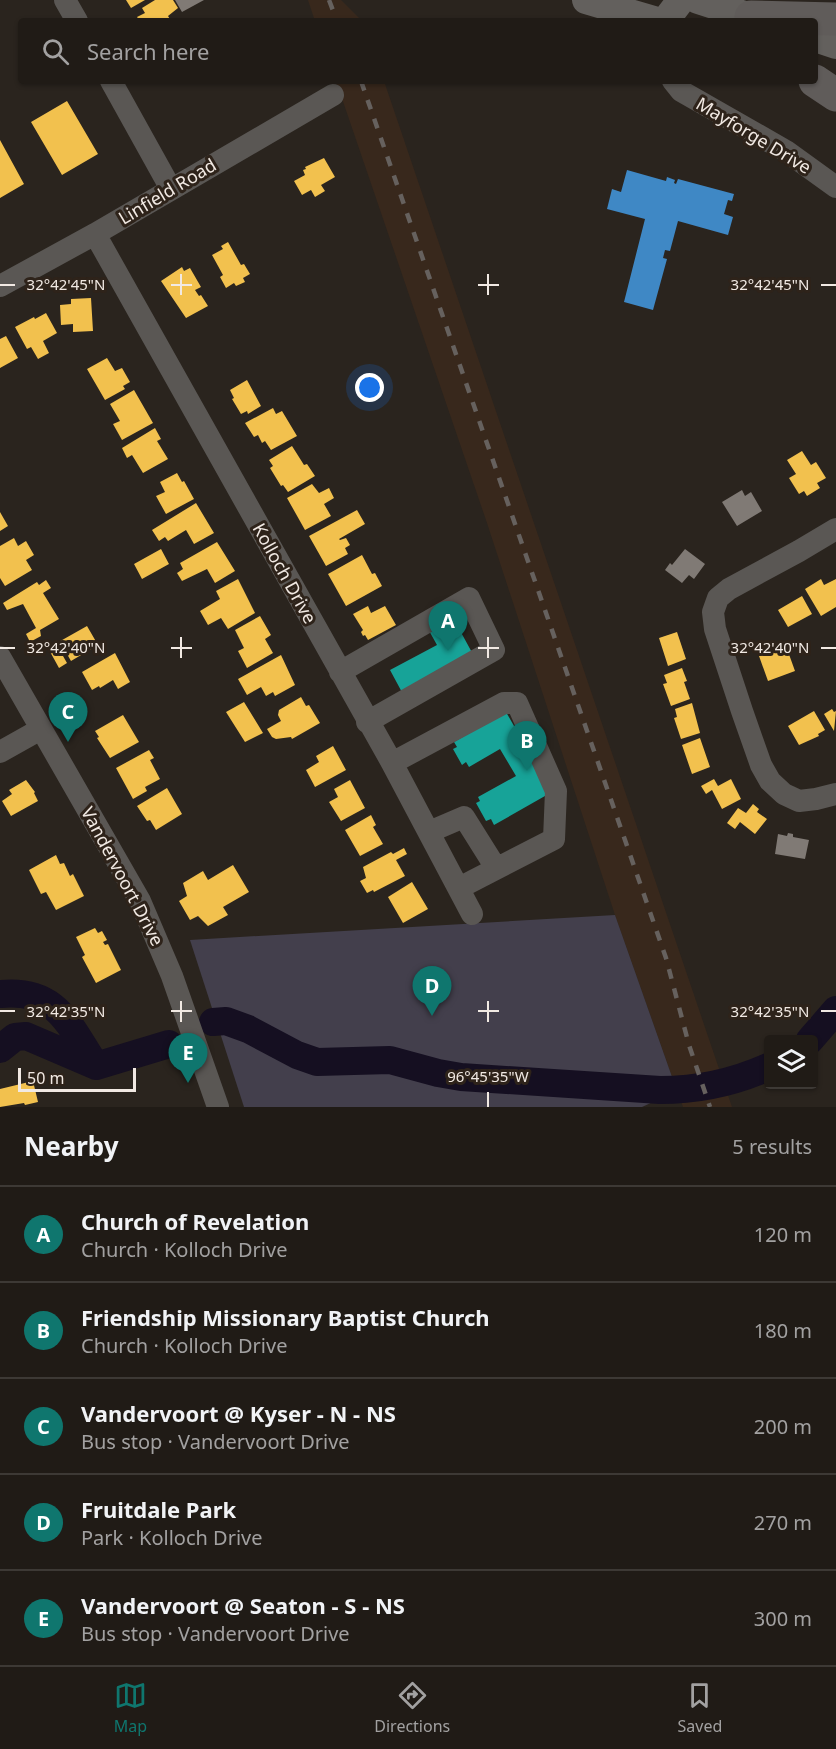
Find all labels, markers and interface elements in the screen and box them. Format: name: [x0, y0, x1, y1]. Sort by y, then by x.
search box: [18, 18, 818, 84]
icon: search: [39, 35, 72, 68]
text: Search here: [87, 36, 209, 66]
street label: Mayforge Drive: [692, 91, 816, 179]
street label: Linfield Road: [114, 152, 220, 230]
text: 32°42'45"N: [27, 274, 105, 294]
text: 32°42'45"N: [731, 274, 809, 294]
your location: [355, 373, 384, 402]
street label: Kolloch Drive: [248, 519, 322, 627]
pin: A: [428, 602, 468, 651]
text: 32°42'40"N: [27, 637, 105, 657]
text: 32°42'40"N: [731, 637, 809, 657]
pin: C: [48, 692, 88, 742]
pin: B: [508, 722, 546, 771]
street label: Vandervoort Drive: [76, 802, 170, 950]
pin: D: [412, 966, 452, 1016]
text: 32°42'35"N: [27, 1001, 105, 1021]
text: 32°42'35"N: [731, 1001, 809, 1021]
pin: E: [168, 1034, 207, 1083]
map controls: [764, 1035, 818, 1089]
button: layers: [764, 1035, 818, 1089]
scale bar: [18, 1065, 136, 1092]
text: 96°45'35"W: [447, 1066, 529, 1086]
text: 50 m: [27, 1067, 64, 1089]
text: Nearby: [24, 1128, 119, 1164]
text: 5 results: [732, 1133, 812, 1160]
text: Church of Revelation: [81, 1206, 309, 1236]
text: A: [37, 1221, 50, 1248]
text: 120 m: [754, 1221, 812, 1248]
text: Church · Kolloch Drive: [81, 1236, 287, 1263]
text: Friendship Missionary Baptist Church: [81, 1302, 490, 1332]
text: B: [37, 1317, 50, 1344]
text: 180 m: [754, 1317, 812, 1344]
text: Church · Kolloch Drive: [81, 1332, 287, 1359]
text: Vandervoort @ Kyser - N - NS: [81, 1398, 396, 1428]
text: C: [37, 1413, 50, 1440]
text: 200 m: [754, 1413, 812, 1440]
text: Bus stop · Vandervoort Drive: [81, 1428, 350, 1455]
text: Fruitdale Park: [81, 1494, 236, 1524]
text: D: [36, 1509, 51, 1536]
text: 270 m: [754, 1509, 812, 1536]
text: Park · Kolloch Drive: [81, 1524, 263, 1551]
text: Vandervoort @ Seaton - S - NS: [81, 1590, 405, 1620]
text: E: [38, 1605, 49, 1632]
text: 300 m: [754, 1605, 812, 1632]
text: Bus stop · Vandervoort Drive: [81, 1620, 350, 1647]
tab: Map: [114, 1679, 147, 1737]
tab: Directions: [374, 1679, 450, 1737]
tab: Saved: [678, 1679, 722, 1737]

